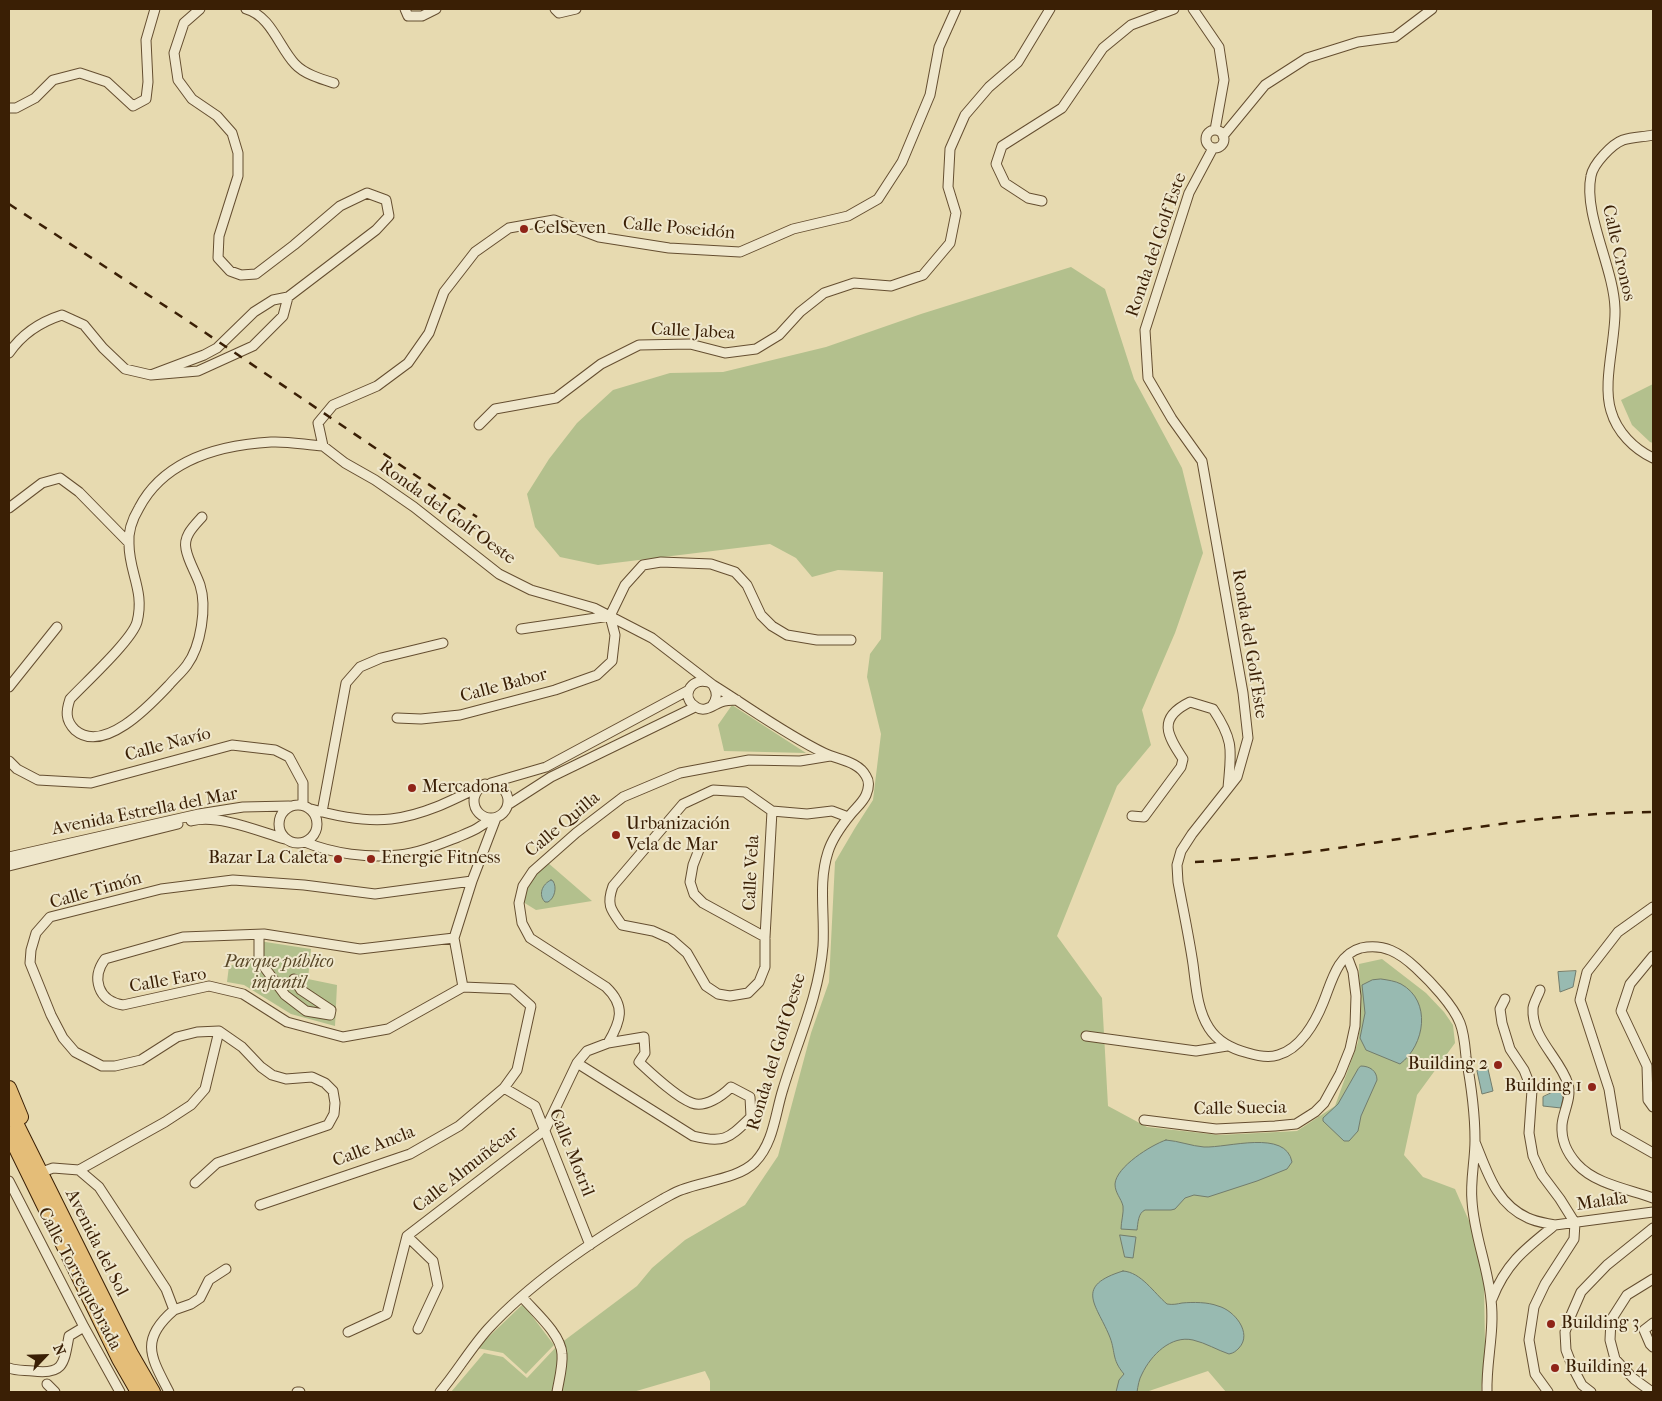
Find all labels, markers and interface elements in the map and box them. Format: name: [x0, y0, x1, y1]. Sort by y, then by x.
street label: Ronda del Golf Este: [1122, 170, 1192, 320]
street label: Calle Cronos: [1596, 203, 1640, 303]
street label: Calle Poseidón: [622, 213, 736, 245]
place label: CelSeven: [534, 218, 606, 240]
marker: CelSeven: [518, 223, 530, 235]
street label: Calle Jabea: [650, 319, 736, 345]
street label: Ronda del Golf Oeste: [375, 456, 519, 570]
street label: Ronda del Golf Este: [1227, 568, 1271, 720]
street label: Calle Babor: [458, 664, 550, 708]
street label: Calle Navío: [123, 723, 213, 767]
place label: Mercadona: [422, 777, 509, 799]
marker: Mercadona: [406, 782, 418, 794]
street label: Avenida Estrella del Mar: [50, 783, 240, 841]
street label: Calle Quilla: [521, 788, 605, 862]
place label: Urbanización Vela de Mar: [626, 814, 730, 856]
marker: Urbanización Vela de Mar: [610, 829, 622, 841]
street label: Calle Vela: [739, 835, 765, 911]
place label: Bazar La Caleta: [208, 848, 328, 870]
place label: Energie Fitness: [381, 848, 500, 870]
marker: Bazar La Caleta: [332, 853, 344, 865]
marker: Energie Fitness: [365, 853, 377, 865]
street label: Calle Timón: [48, 868, 144, 914]
park label: Parque público infantil: [224, 952, 334, 994]
street label: Calle Faro: [128, 964, 208, 998]
street label: Ronda del Golf Oeste: [743, 971, 811, 1133]
place label: Building 2: [1408, 1054, 1488, 1076]
marker: Building 2: [1492, 1059, 1504, 1071]
place label: Building 1: [1504, 1076, 1582, 1098]
marker: Building 1: [1586, 1081, 1598, 1093]
street label: Calle Suecia: [1193, 1097, 1287, 1121]
street label: Calle Motril: [544, 1106, 598, 1200]
street label: Calle Ancla: [330, 1121, 418, 1173]
street label: Calle Almuñécar: [409, 1122, 523, 1218]
street label: Avenida del Sol: [60, 1186, 132, 1300]
street label: Malala: [1575, 1188, 1629, 1216]
street label: Calle Torrequebrada: [32, 1204, 126, 1354]
place label: Building 3: [1561, 1313, 1639, 1335]
marker: Building 3: [1545, 1318, 1557, 1330]
north arrow: [20, 1331, 70, 1381]
text: N: [49, 1341, 69, 1358]
place label: Building 4: [1565, 1357, 1647, 1379]
marker: Building 4: [1549, 1362, 1561, 1374]

